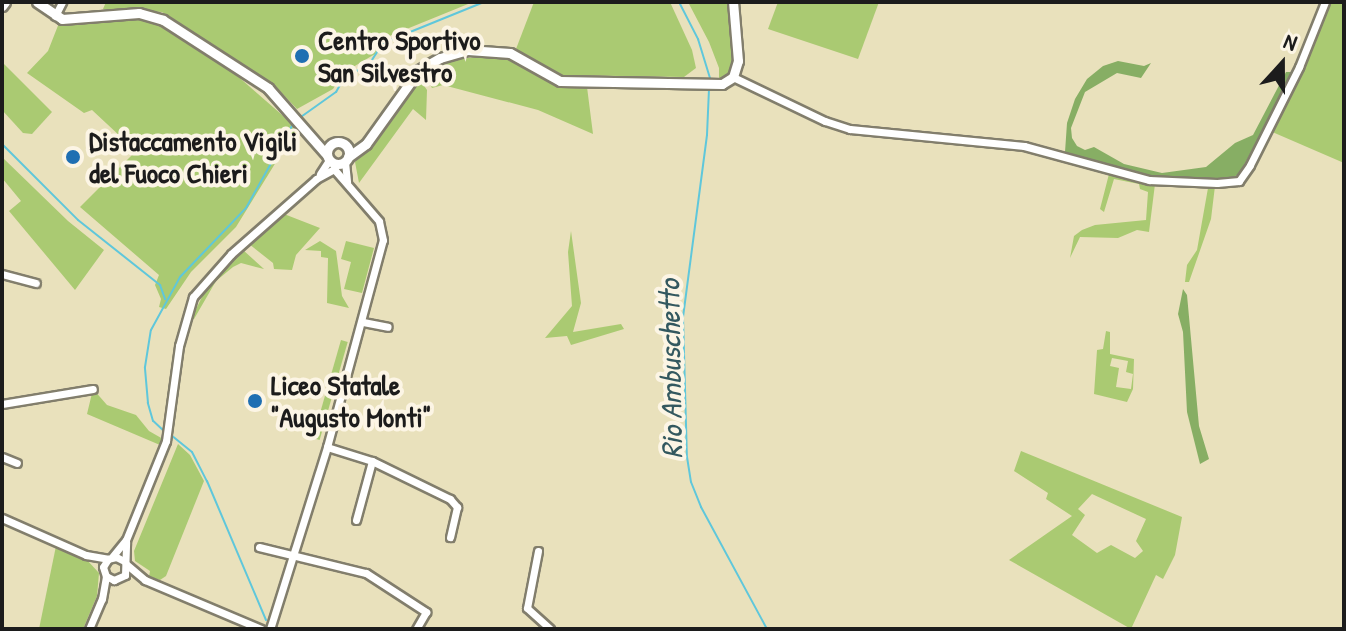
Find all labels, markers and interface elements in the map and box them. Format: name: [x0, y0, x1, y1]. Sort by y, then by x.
place label: Centro Sportivo San Silvestro: [318, 23, 481, 89]
north arrow: [1242, 24, 1322, 104]
text: N: [1280, 25, 1301, 58]
marker: Centro Sportivo San Silvestro: [293, 47, 311, 65]
place label: Distaccamento Vigili del Fuoco Chieri: [89, 124, 297, 190]
marker: Distaccamento Vigili del Fuoco Chieri: [64, 148, 82, 166]
water label: Rio Ambuschetto: [650, 279, 690, 459]
place label: Liceo Statale "Augusto Monti": [271, 368, 431, 434]
marker: Liceo Statale "Augusto Monti": [246, 392, 264, 410]

